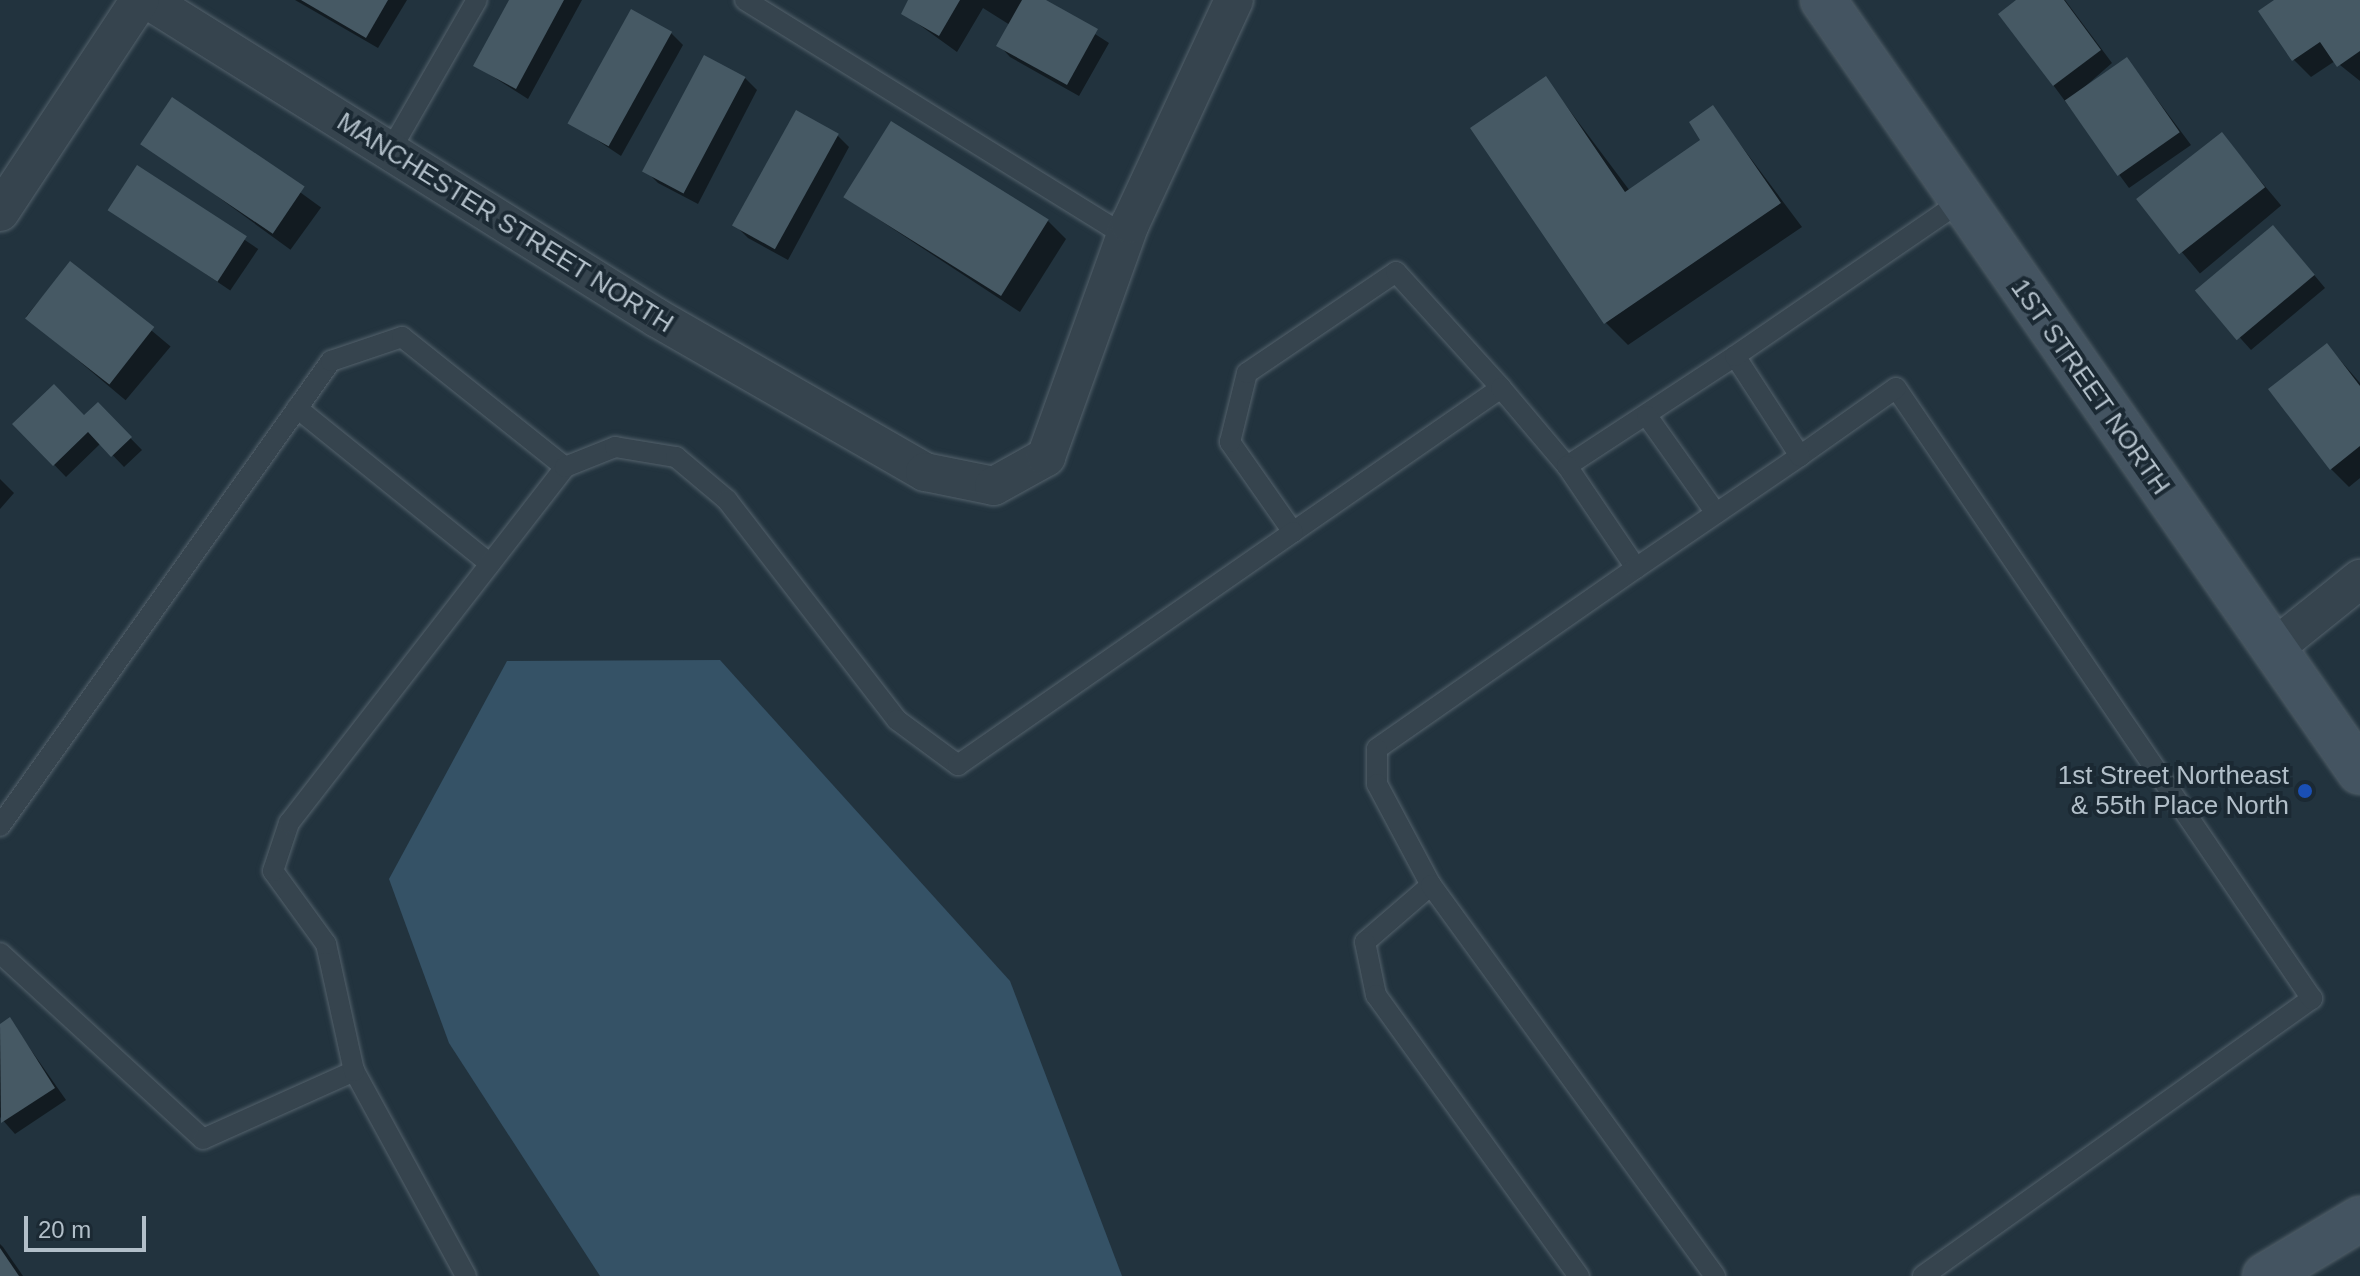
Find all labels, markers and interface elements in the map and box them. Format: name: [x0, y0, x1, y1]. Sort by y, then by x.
street label: MANCHESTER STREET NORTH: [331, 106, 679, 340]
street label: 1ST STREET NORTH: [2004, 273, 2176, 501]
place label: 1st Street Northeast & 55th Place North: [2058, 760, 2289, 822]
marker: 1st Street Northeast & 55th Place North: [2296, 782, 2314, 800]
scale bar: [28, 1200, 150, 1250]
text: 20 m: [38, 1216, 91, 1243]

